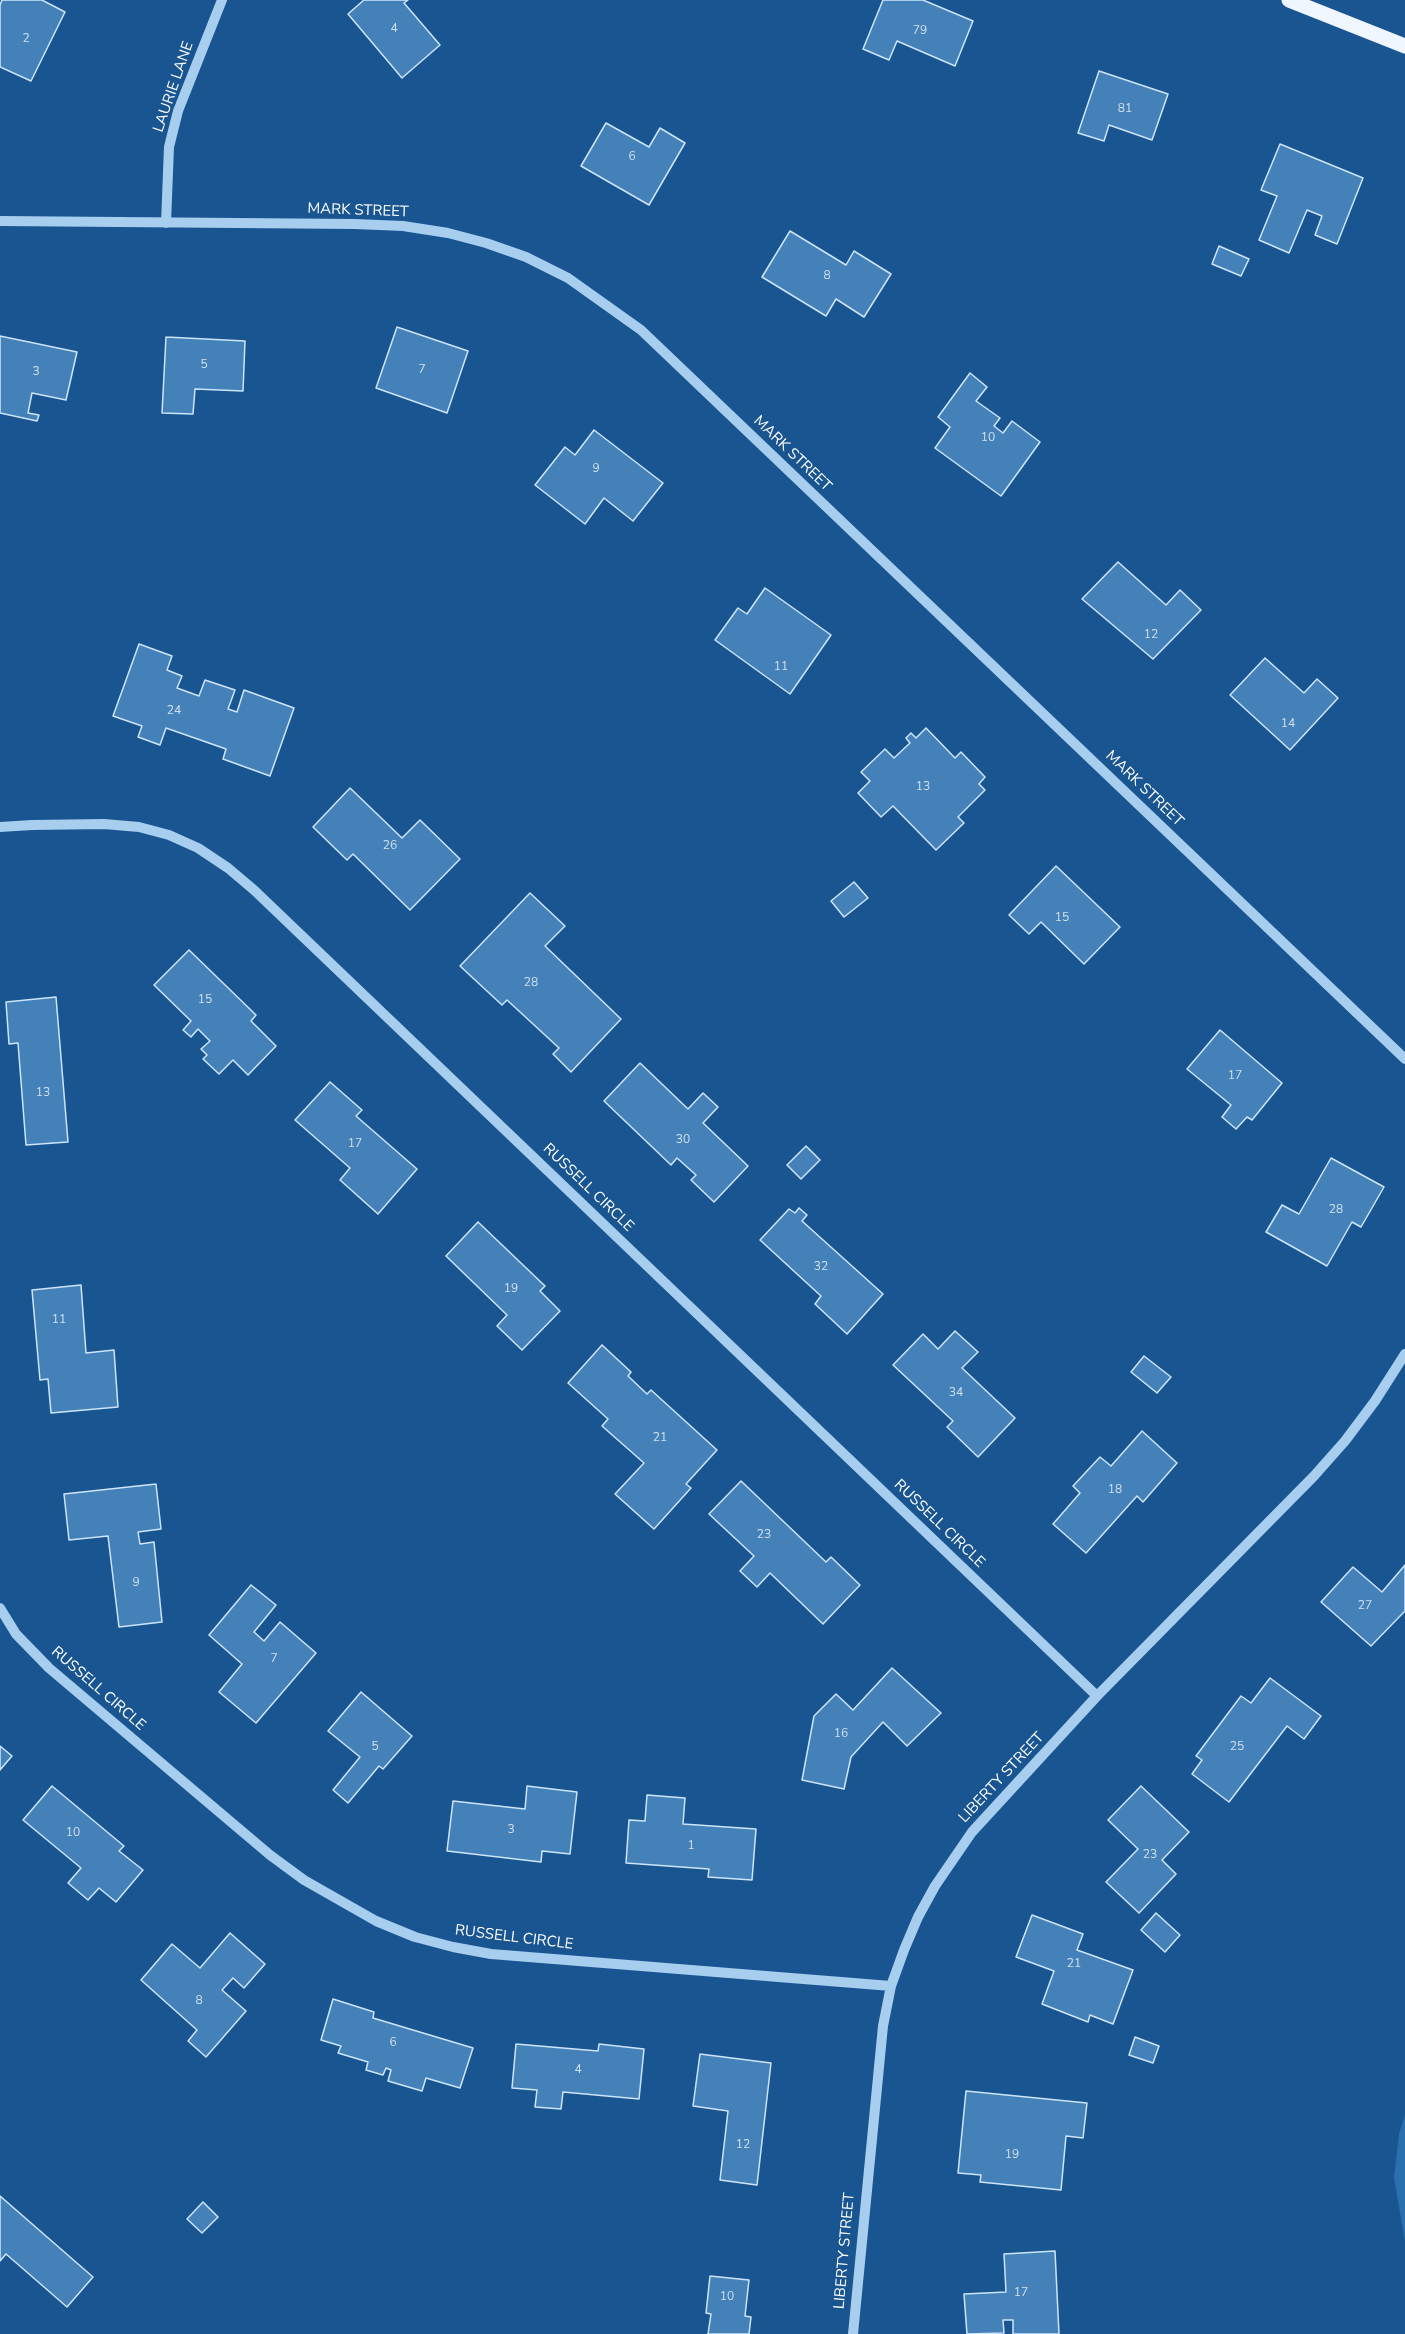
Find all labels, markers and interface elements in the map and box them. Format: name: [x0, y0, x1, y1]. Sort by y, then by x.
house number: 4: [390, 22, 398, 36]
house number: 79: [913, 24, 927, 38]
house number: 2: [22, 32, 30, 46]
street label: LAURIE LANE: [150, 39, 198, 135]
house number: 81: [1118, 102, 1132, 116]
house number: 6: [628, 150, 636, 164]
street label: MARK STREET: [307, 200, 409, 222]
house number: 8: [823, 269, 831, 283]
house number: 5: [200, 358, 208, 372]
house number: 7: [418, 363, 426, 377]
house number: 3: [32, 365, 40, 379]
street label: MARK STREET: [749, 412, 835, 496]
house number: 10: [981, 431, 995, 445]
house number: 9: [592, 462, 600, 476]
house number: 12: [1144, 628, 1158, 642]
house number: 11: [774, 660, 788, 674]
house number: 24: [167, 704, 181, 718]
house number: 14: [1281, 717, 1295, 731]
street label: MARK STREET: [1101, 747, 1187, 831]
house number: 13: [916, 780, 930, 794]
house number: 26: [383, 839, 397, 853]
house number: 15: [1055, 911, 1069, 925]
house number: 28: [524, 976, 538, 990]
house number: 15: [198, 993, 212, 1007]
house number: 17: [1228, 1069, 1242, 1083]
house number: 13: [36, 1086, 50, 1100]
house number: 30: [676, 1133, 690, 1147]
house number: 17: [348, 1137, 362, 1151]
street label: RUSSELL CIRCLE: [539, 1140, 637, 1236]
house number: 28: [1329, 1203, 1343, 1217]
house number: 32: [814, 1260, 828, 1274]
house number: 19: [504, 1282, 518, 1296]
house number: 11: [52, 1313, 66, 1327]
house number: 34: [949, 1386, 963, 1400]
house number: 21: [653, 1431, 667, 1445]
street label: RUSSELL CIRCLE: [890, 1476, 988, 1572]
house number: 18: [1108, 1483, 1122, 1497]
house number: 23: [757, 1528, 771, 1542]
house number: 9: [132, 1576, 140, 1590]
house number: 27: [1358, 1599, 1372, 1613]
street label: RUSSELL CIRCLE: [47, 1643, 149, 1735]
house number: 7: [270, 1652, 278, 1666]
house number: 16: [834, 1727, 848, 1741]
street label: LIBERTY STREET: [956, 1729, 1048, 1827]
house number: 5: [371, 1740, 379, 1754]
house number: 25: [1230, 1740, 1244, 1754]
house number: 3: [507, 1823, 515, 1837]
house number: 10: [66, 1826, 80, 1840]
house number: 1: [687, 1839, 695, 1853]
house number: 23: [1143, 1848, 1157, 1862]
street label: RUSSELL CIRCLE: [454, 1922, 574, 1954]
house number: 21: [1067, 1957, 1081, 1971]
house number: 8: [195, 1994, 203, 2008]
house number: 6: [389, 2036, 397, 2050]
house number: 4: [574, 2063, 582, 2077]
house number: 12: [736, 2138, 750, 2152]
house number: 19: [1005, 2148, 1019, 2162]
street label: LIBERTY STREET: [831, 2192, 859, 2310]
house number: 17: [1014, 2286, 1028, 2300]
house number: 10: [720, 2290, 734, 2304]

